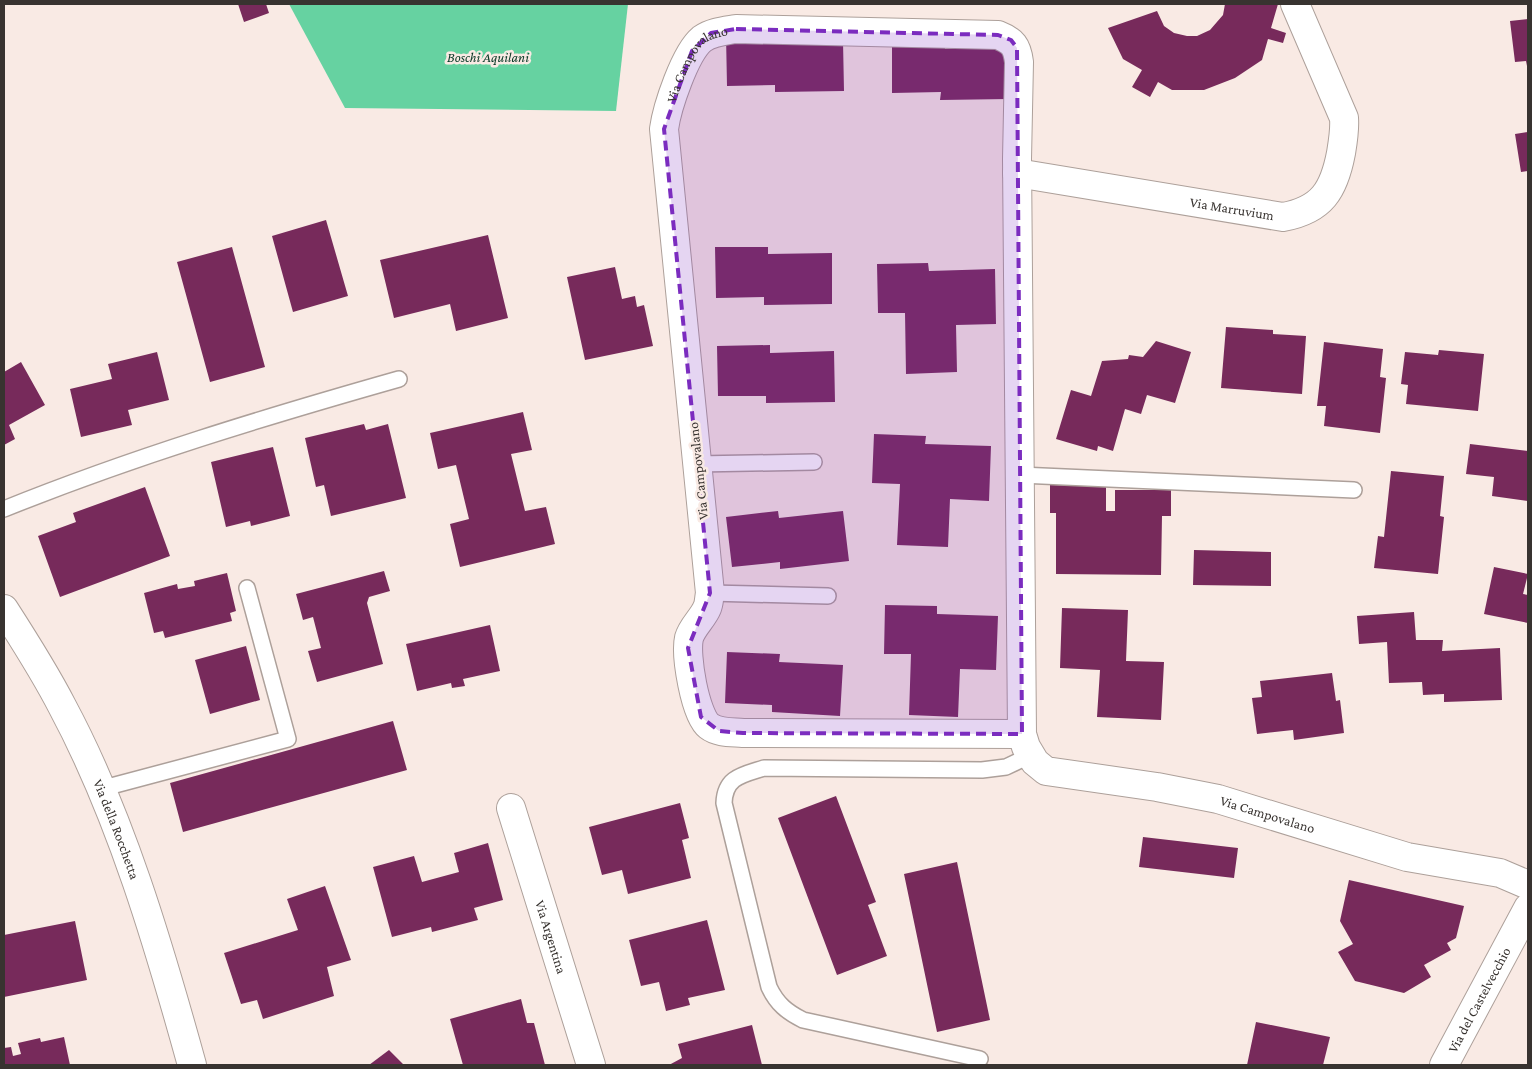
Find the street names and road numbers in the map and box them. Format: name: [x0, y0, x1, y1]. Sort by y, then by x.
street label: Via Campovalano: [663, 22, 729, 105]
street label: Via Marruvium: [1189, 194, 1275, 223]
street label: Via Campovalano: [685, 421, 711, 521]
street label: Via della Rocchetta: [90, 777, 143, 882]
street label: Via Campovalano: [1218, 792, 1317, 836]
street label: Via Argentina: [532, 898, 570, 976]
street label: Via del Castelvecchio: [1444, 944, 1514, 1055]

